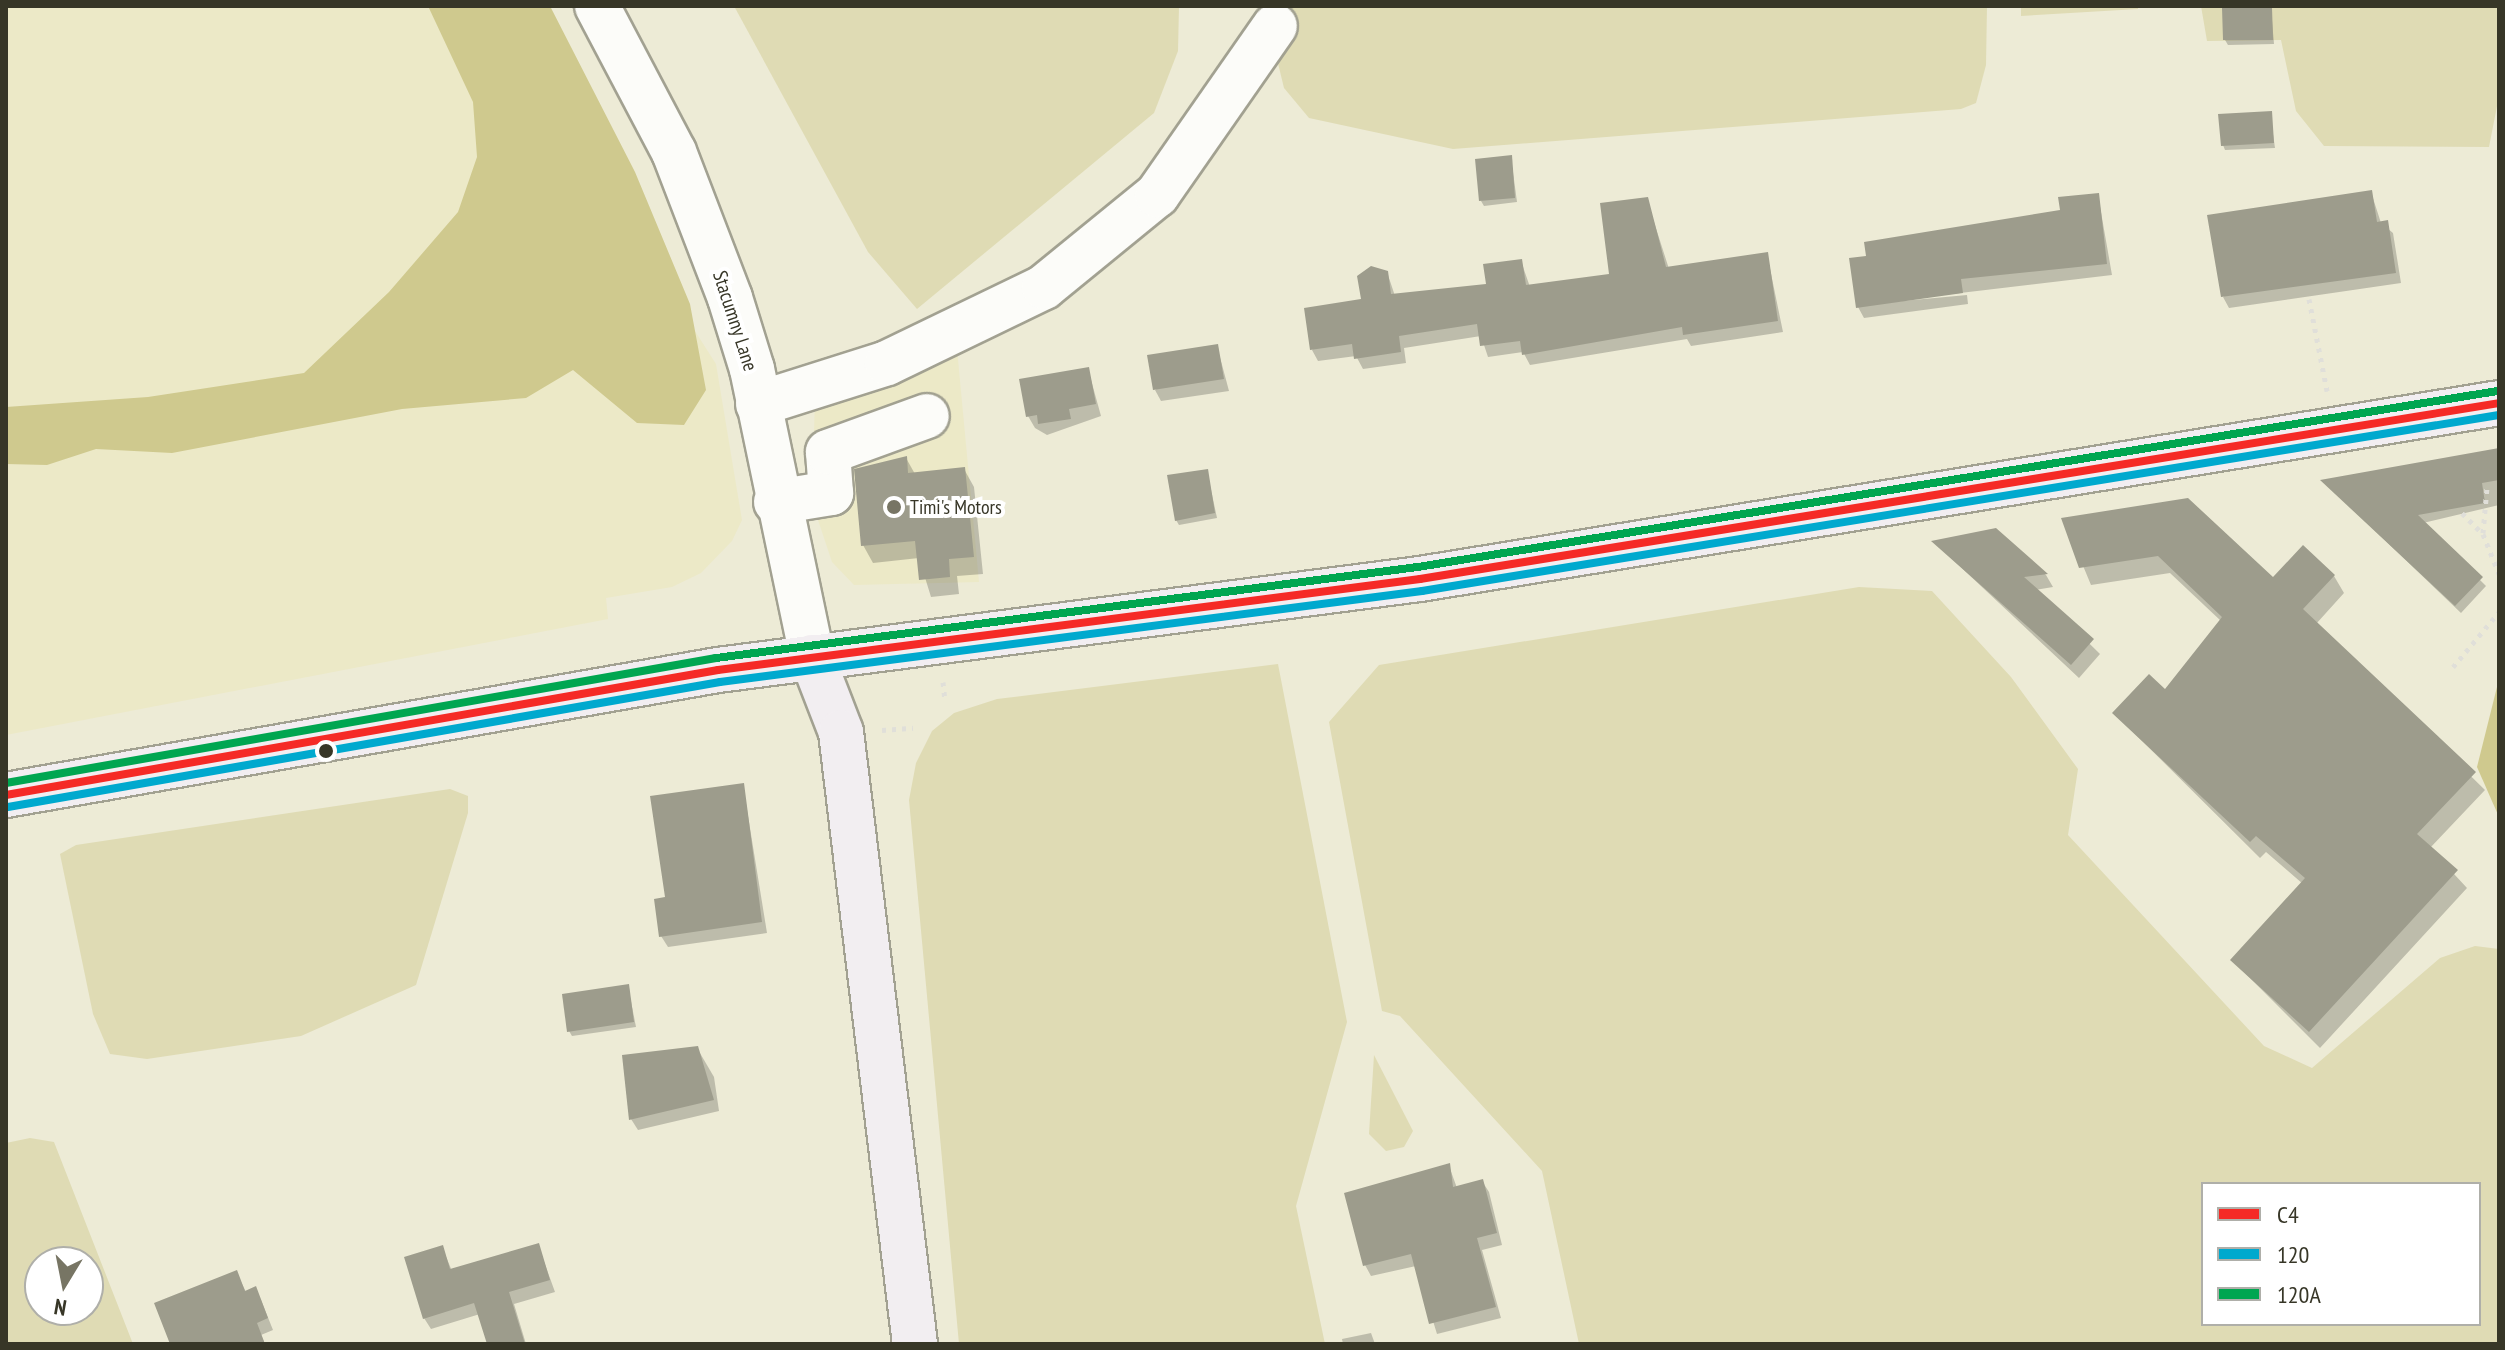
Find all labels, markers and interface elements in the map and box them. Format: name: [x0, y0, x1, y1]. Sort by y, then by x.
street label: Stacumny Lane: [707, 268, 763, 374]
place label: Timi's Motors: [910, 495, 1002, 519]
marker: Timi's Motors: [885, 498, 903, 516]
unlabelled marker: [318, 743, 334, 759]
legend: [2201, 1182, 2481, 1326]
text: C4: [2277, 1199, 2299, 1230]
text: 120: [2277, 1239, 2309, 1270]
north arrow: [24, 1246, 104, 1326]
text: 120A: [2277, 1279, 2321, 1310]
text: N: [52, 1293, 68, 1322]

